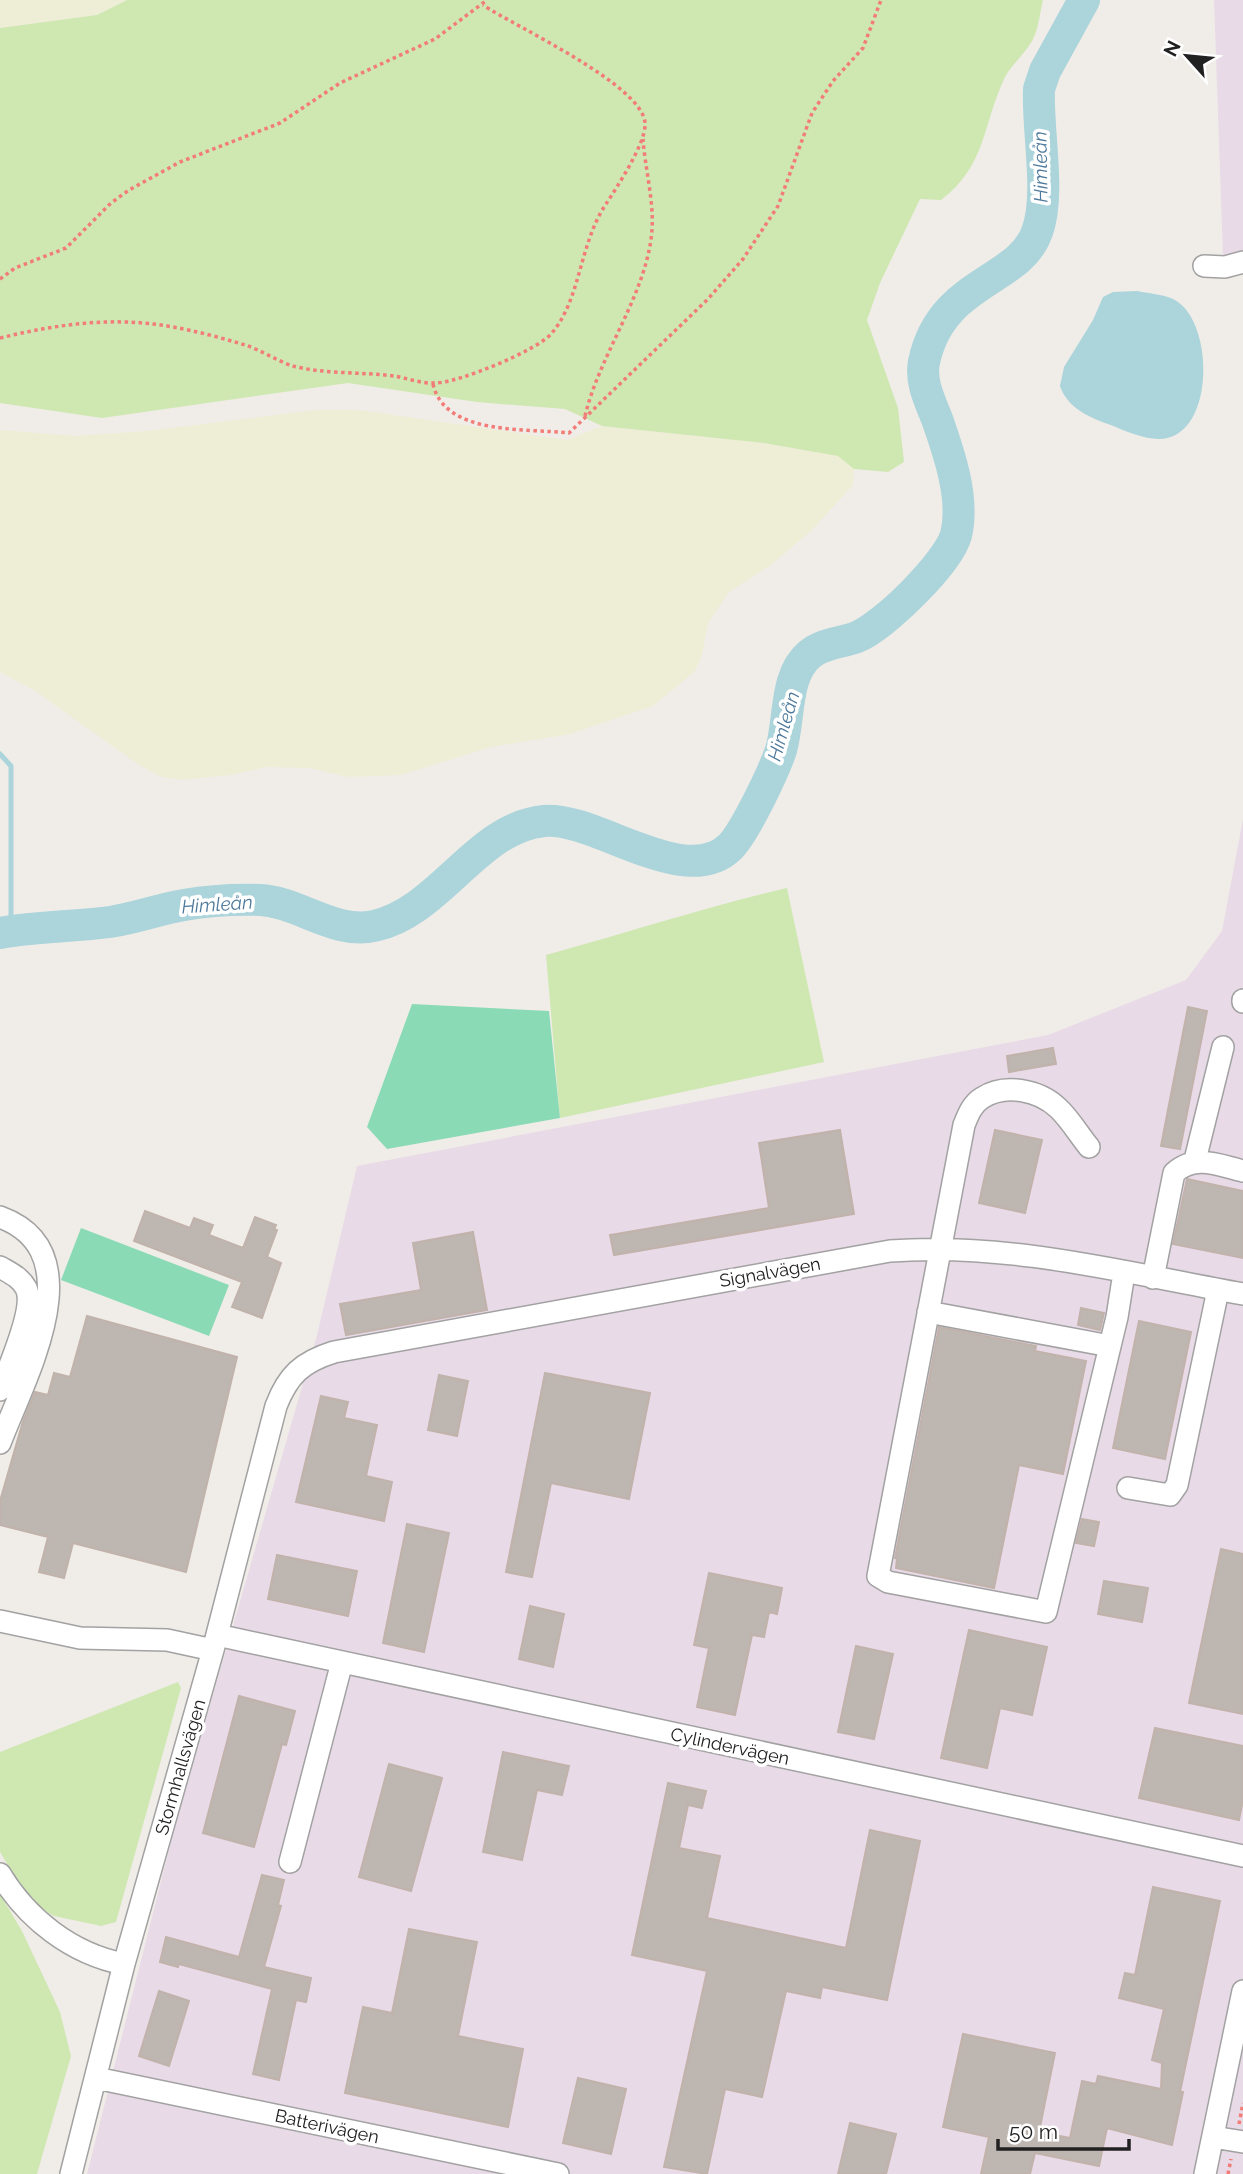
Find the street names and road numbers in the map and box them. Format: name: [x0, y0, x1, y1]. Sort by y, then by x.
street label: Signalvägen: [718, 1253, 822, 1291]
street label: Stormhallsvägen: [151, 1697, 209, 1837]
street label: Cylindervägen: [669, 1723, 791, 1769]
street label: Batterivägen: [273, 2105, 381, 2147]

